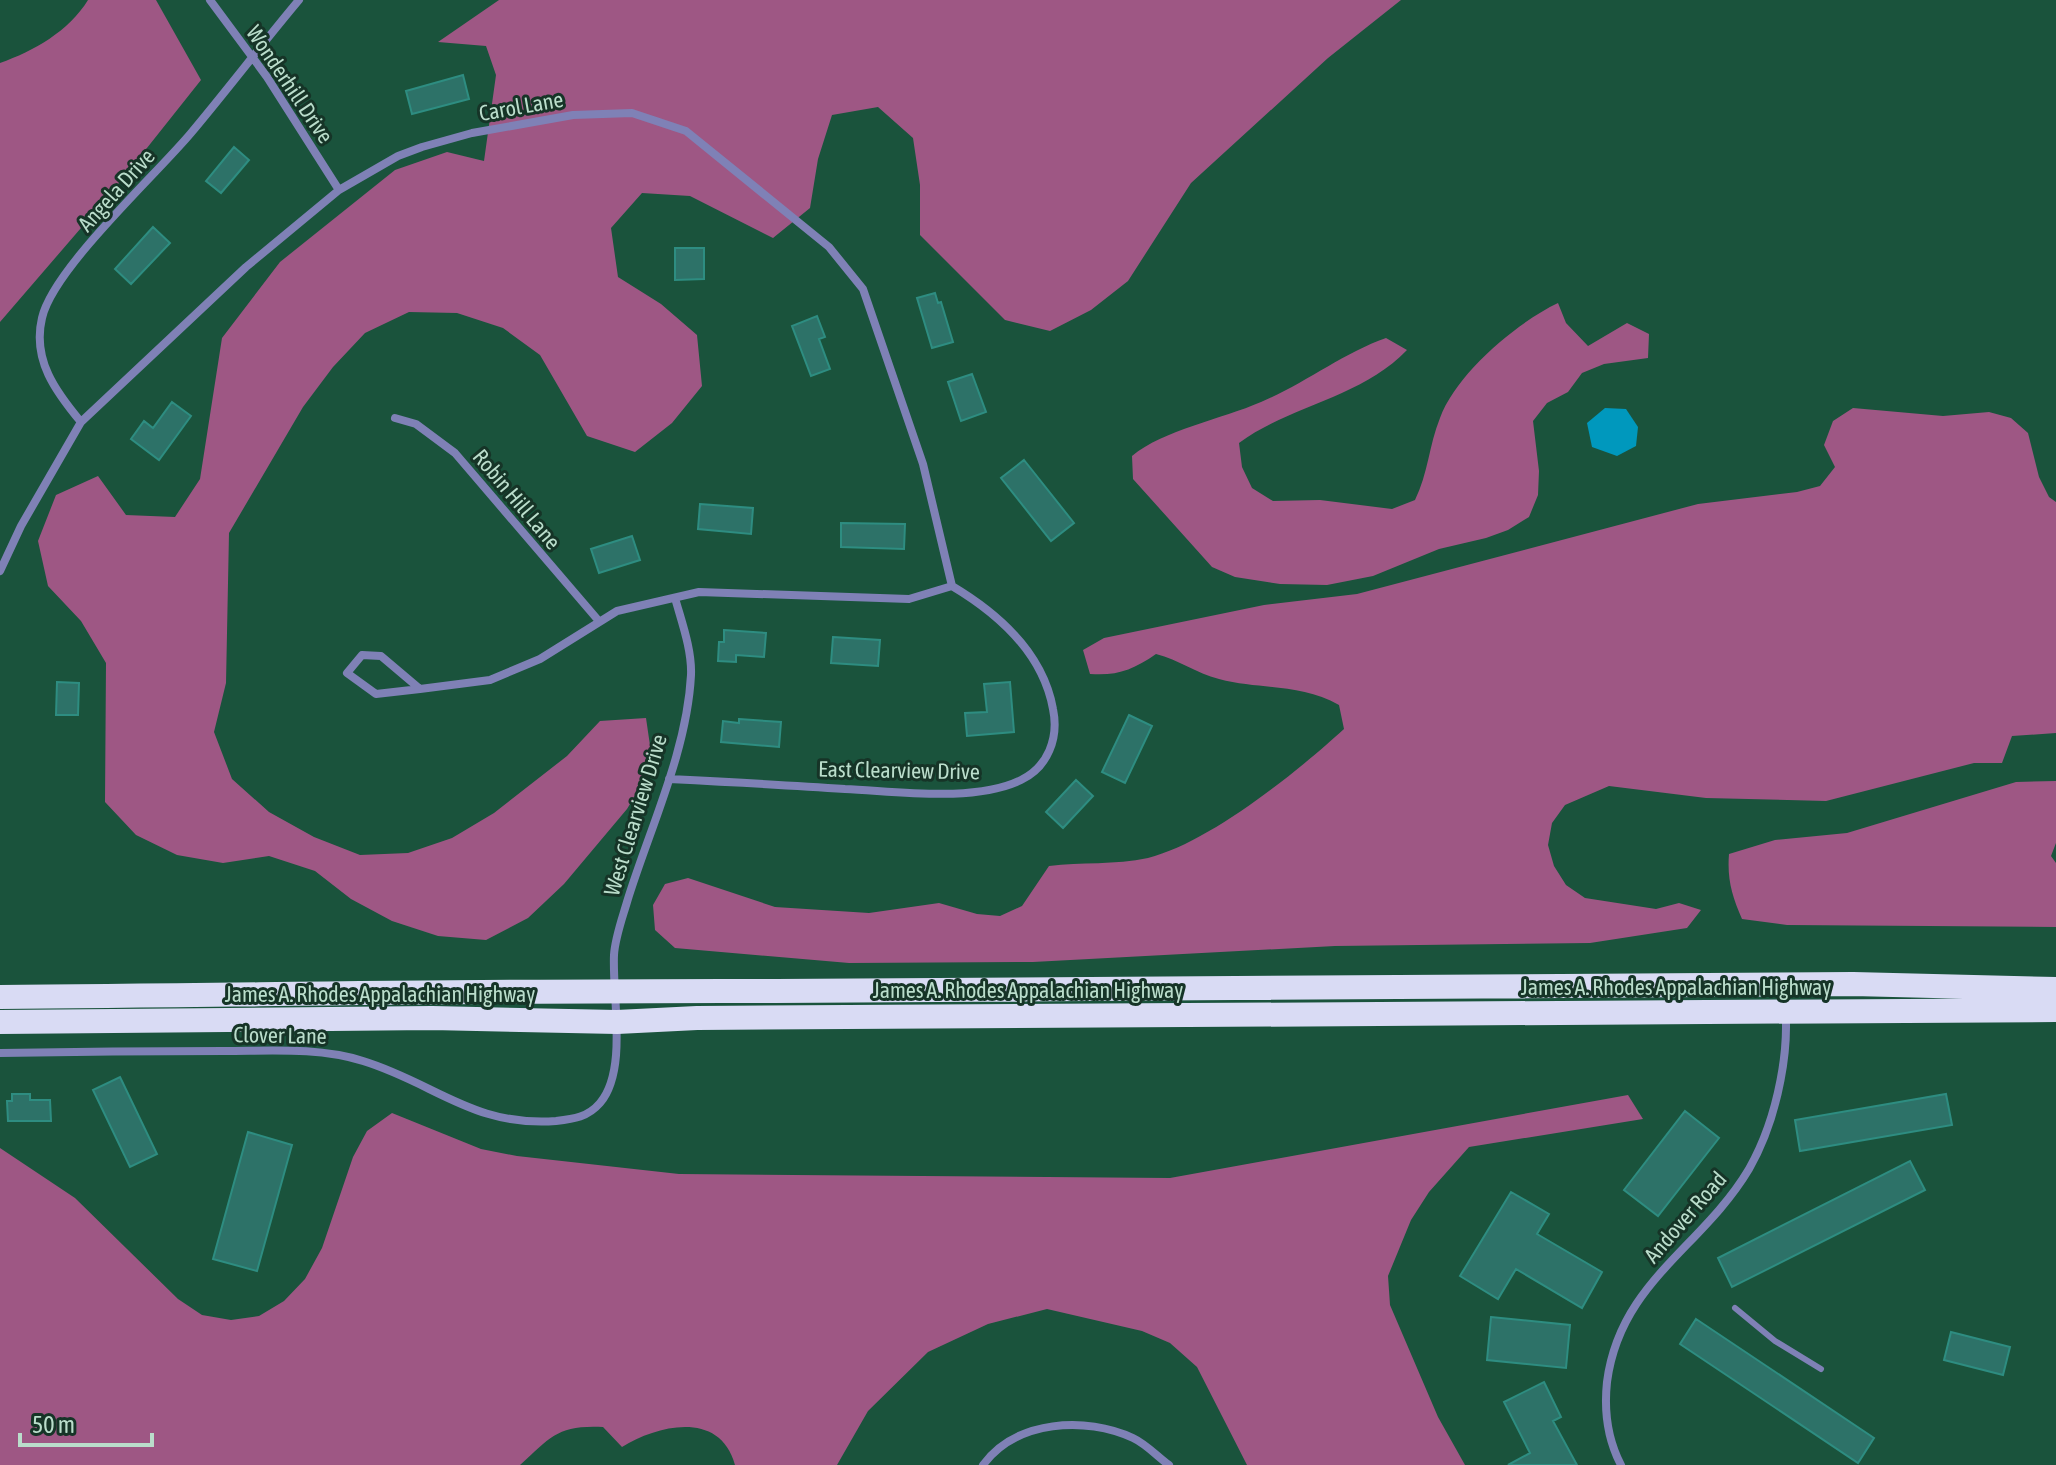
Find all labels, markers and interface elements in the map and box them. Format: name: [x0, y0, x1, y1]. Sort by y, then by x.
street label: Wonderhill Drive: [241, 20, 339, 148]
street label: Carol Lane: [477, 86, 565, 126]
street label: Angela Drive: [72, 143, 160, 237]
street label: Robin Hill Lane: [468, 444, 566, 554]
street label: West Clearview Drive: [598, 731, 672, 899]
street label: East Clearview Drive: [818, 756, 980, 784]
street label: James A. Rhodes Appalachian Highway: [1521, 974, 1831, 1000]
street label: James A. Rhodes Appalachian Highway: [873, 977, 1183, 1003]
street label: James A. Rhodes Appalachian Highway: [225, 981, 535, 1007]
street label: Clover Lane: [233, 1021, 327, 1049]
street label: Andover Road: [1638, 1166, 1732, 1268]
scale bar: [20, 1397, 152, 1447]
text: 50 m: [32, 1411, 75, 1438]

